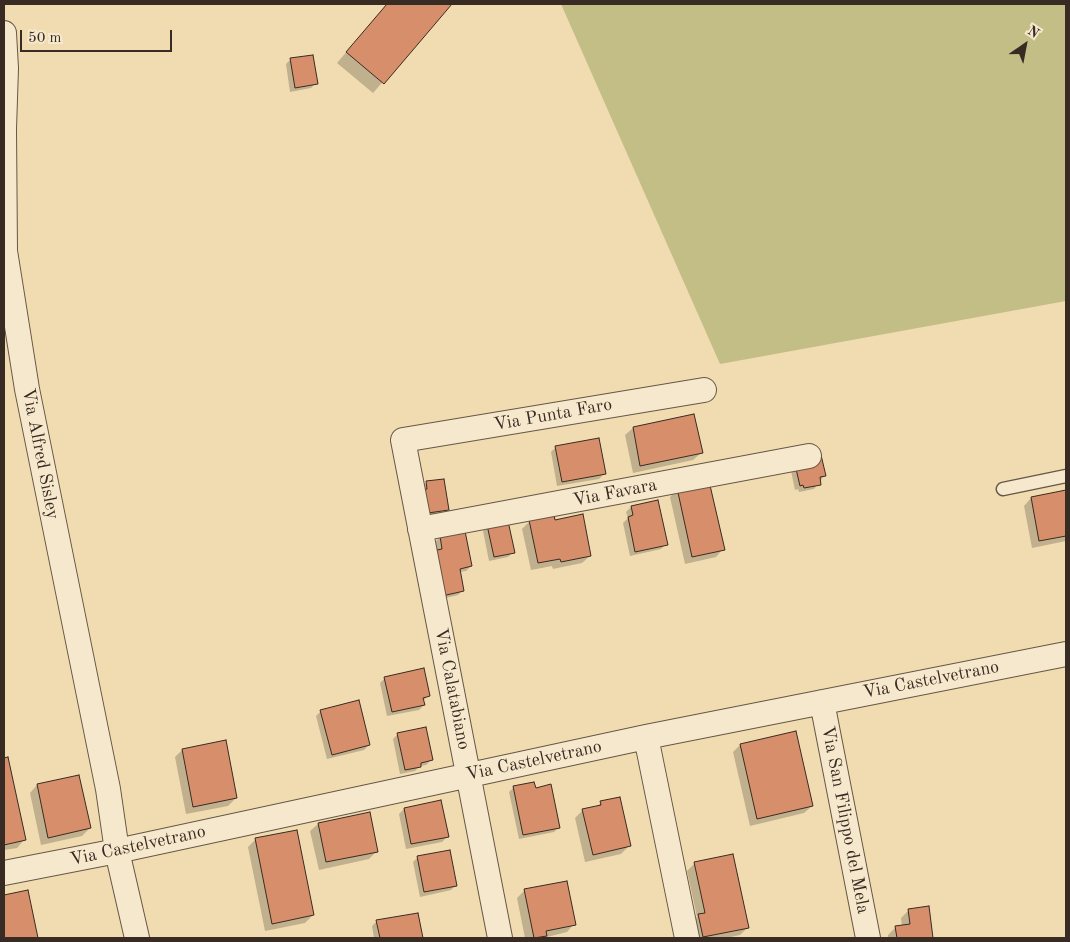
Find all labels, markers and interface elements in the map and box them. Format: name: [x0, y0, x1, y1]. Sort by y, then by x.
scale bar: [22, 20, 175, 52]
north arrow: [1000, 20, 1050, 70]
text: N: [1025, 24, 1041, 41]
text: 50 m: [28, 31, 62, 46]
street label: Via Alfred Sisley: [17, 387, 63, 521]
street label: Via Punta Faro: [492, 394, 614, 436]
street label: Via Favara: [571, 474, 659, 512]
street label: Via Calatabiano: [430, 626, 474, 752]
street label: Via Castelvetrano: [861, 656, 1001, 704]
street label: Via San Filippo del Mela: [816, 724, 874, 916]
street label: Via Castelvetrano: [464, 736, 604, 786]
street label: Via Castelvetrano: [68, 821, 208, 871]

